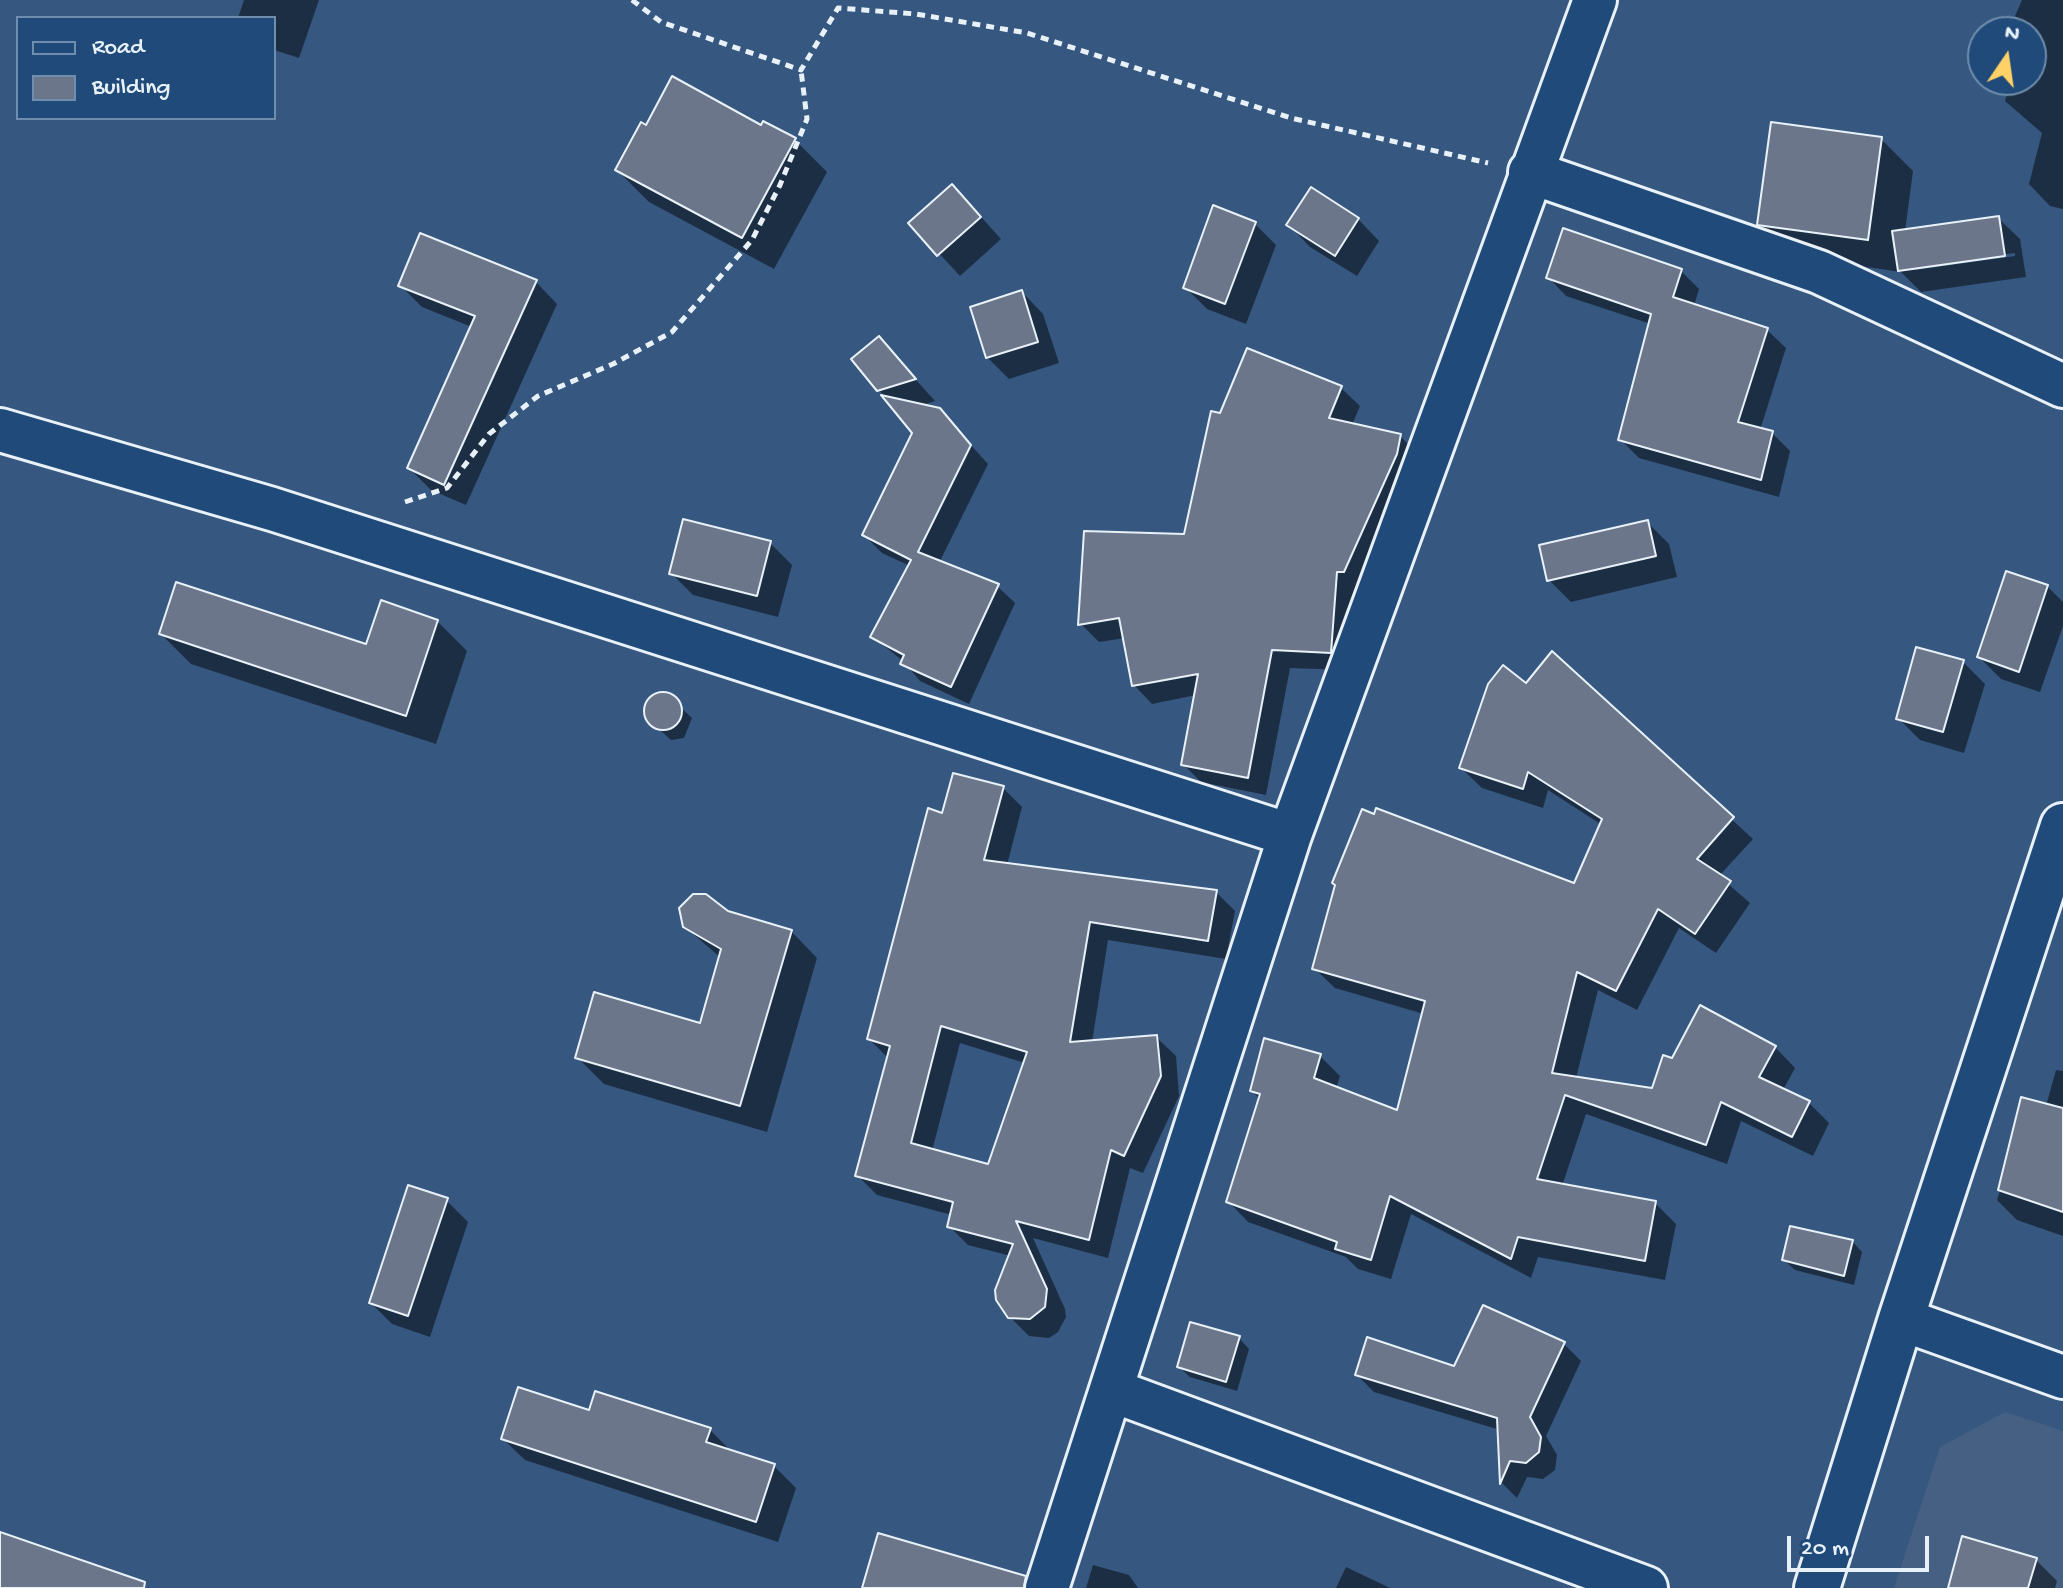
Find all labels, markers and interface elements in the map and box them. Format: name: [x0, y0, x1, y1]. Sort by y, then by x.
legend: [16, 16, 276, 120]
north arrow: [1967, 16, 2047, 96]
text: N: [2002, 20, 2022, 49]
text: Road: [92, 34, 144, 63]
text: Building: [92, 74, 170, 103]
scale bar: [1791, 1520, 1933, 1570]
text: 20 m: [1801, 1535, 1849, 1564]

